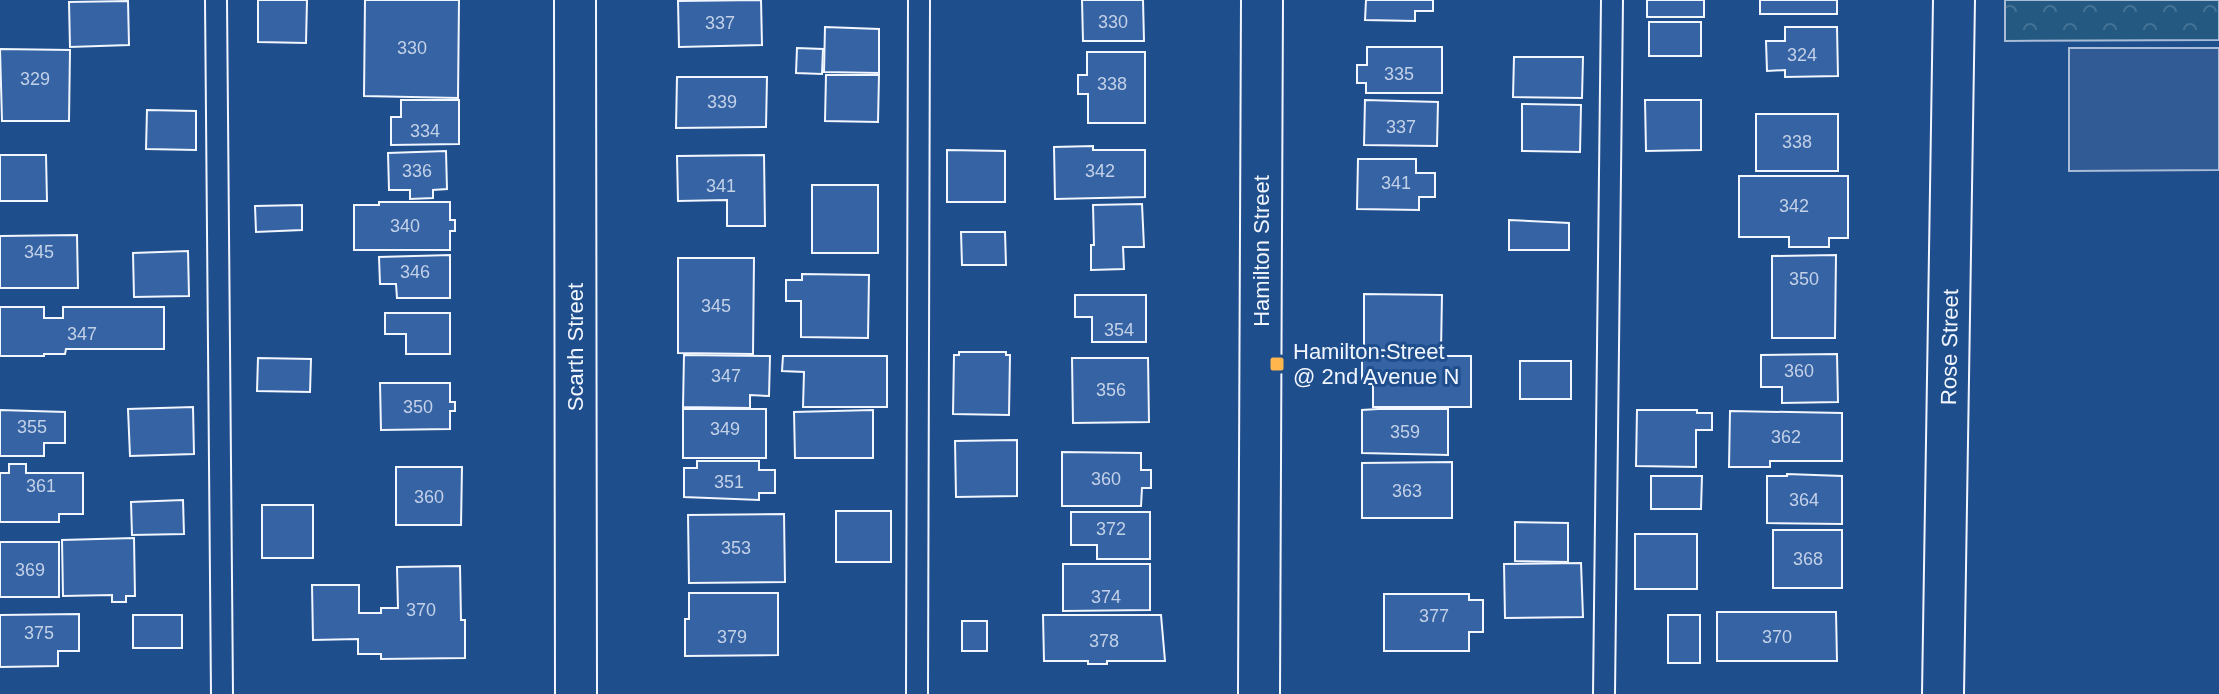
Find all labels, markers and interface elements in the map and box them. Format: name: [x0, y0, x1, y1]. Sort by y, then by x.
house number: 330: [1098, 12, 1128, 32]
house number: 337: [705, 13, 735, 33]
house number: 330: [397, 38, 427, 58]
house number: 324: [1787, 45, 1817, 65]
house number: 335: [1384, 64, 1414, 84]
house number: 329: [20, 69, 50, 89]
house number: 338: [1097, 74, 1127, 94]
house number: 339: [707, 92, 737, 112]
house number: 337: [1386, 117, 1416, 137]
house number: 334: [410, 121, 440, 141]
house number: 338: [1782, 132, 1812, 152]
house number: 336: [402, 161, 432, 181]
house number: 342: [1085, 161, 1115, 181]
house number: 341: [1381, 173, 1411, 193]
street label: Hamilton Street: [1249, 175, 1274, 327]
house number: 341: [706, 176, 736, 196]
house number: 342: [1779, 196, 1809, 216]
house number: 340: [390, 216, 420, 236]
house number: 345: [24, 242, 54, 262]
house number: 346: [400, 262, 430, 282]
house number: 350: [1789, 269, 1819, 289]
street label: Scarth Street: [563, 283, 588, 411]
street label: Rose Street: [1936, 289, 1963, 405]
house number: 345: [701, 296, 731, 316]
house number: 354: [1104, 320, 1134, 340]
house number: 347: [67, 324, 97, 344]
place label: Hamilton Street @ 2nd Avenue N: [1293, 339, 1459, 389]
marker: Hamilton Street @ 2nd Avenue N: [1268, 355, 1286, 373]
house number: 360: [1784, 361, 1814, 381]
house number: 347: [711, 366, 741, 386]
house number: 356: [1096, 380, 1126, 400]
house number: 350: [403, 397, 433, 417]
house number: 355: [17, 417, 47, 437]
house number: 349: [710, 419, 740, 439]
house number: 359: [1390, 422, 1420, 442]
house number: 362: [1771, 427, 1801, 447]
house number: 360: [1091, 469, 1121, 489]
house number: 351: [714, 472, 744, 492]
house number: 361: [26, 476, 56, 496]
house number: 363: [1392, 481, 1422, 501]
house number: 360: [414, 487, 444, 507]
house number: 364: [1789, 490, 1819, 510]
house number: 372: [1096, 519, 1126, 539]
house number: 353: [721, 538, 751, 558]
house number: 368: [1793, 549, 1823, 569]
house number: 369: [15, 560, 45, 580]
house number: 374: [1091, 587, 1121, 607]
house number: 370: [406, 600, 436, 620]
house number: 377: [1419, 606, 1449, 626]
house number: 375: [24, 623, 54, 643]
house number: 379: [717, 627, 747, 647]
house number: 370: [1762, 627, 1792, 647]
house number: 378: [1089, 631, 1119, 651]

